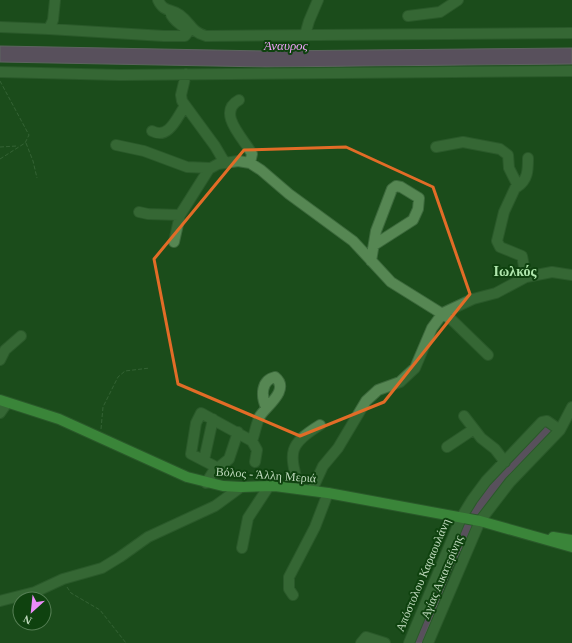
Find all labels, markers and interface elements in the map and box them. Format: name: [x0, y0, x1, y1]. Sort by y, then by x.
water label: Άναυρος: [263, 38, 309, 53]
district label: Ιωλκός: [494, 264, 538, 279]
street label: Βόλος - Άλλη Μεριά: [215, 465, 317, 486]
street label: Απόστολου Καραουλάνη: [393, 516, 453, 634]
street label: Αγίας Αικατερίνης: [418, 533, 466, 621]
north arrow: [12, 591, 52, 631]
text: N: [21, 613, 34, 627]

